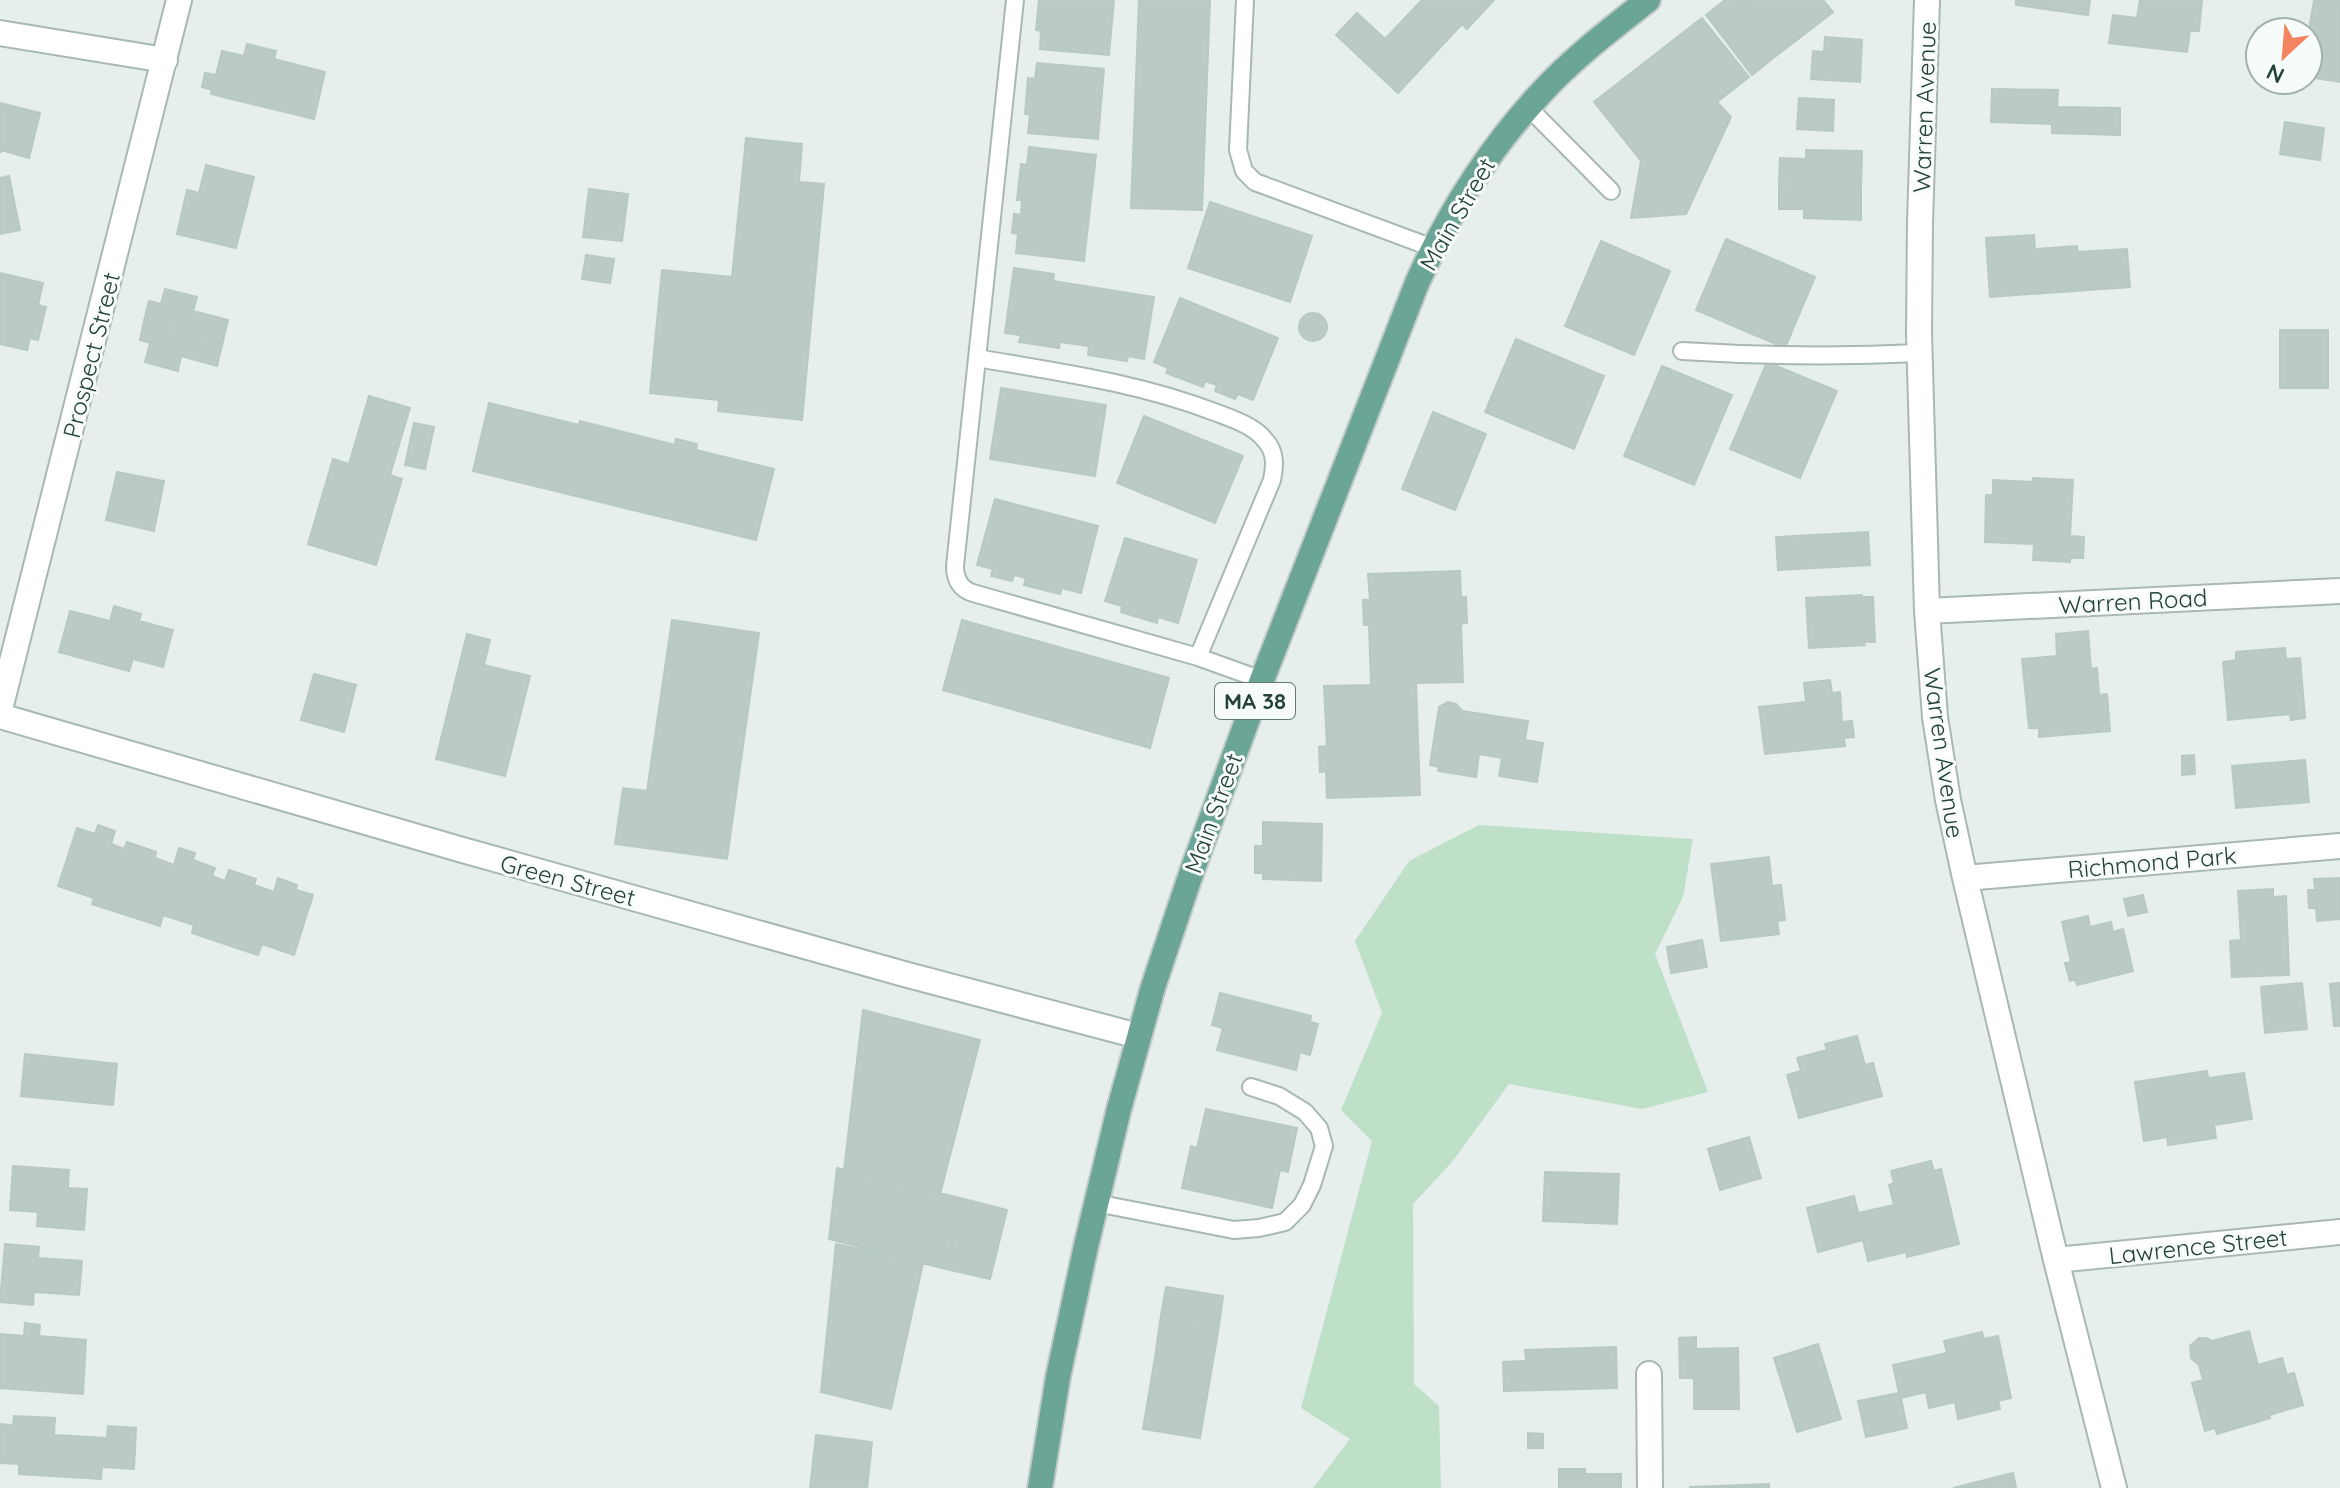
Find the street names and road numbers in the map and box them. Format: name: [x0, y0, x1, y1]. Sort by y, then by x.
street label: Warren Avenue: [1906, 21, 1942, 193]
street label: Main Street: [1413, 152, 1501, 276]
street label: Prospect Street: [56, 269, 126, 441]
street label: Warren Road: [2058, 582, 2208, 620]
street label: Warren Avenue: [1917, 666, 1971, 840]
road number: MA 38: [1215, 683, 1295, 719]
street label: Main Street: [1177, 749, 1249, 877]
street label: Richmond Park: [2066, 840, 2238, 884]
street label: Green Street: [497, 848, 639, 912]
street label: Lawrence Street: [2107, 1222, 2289, 1270]

